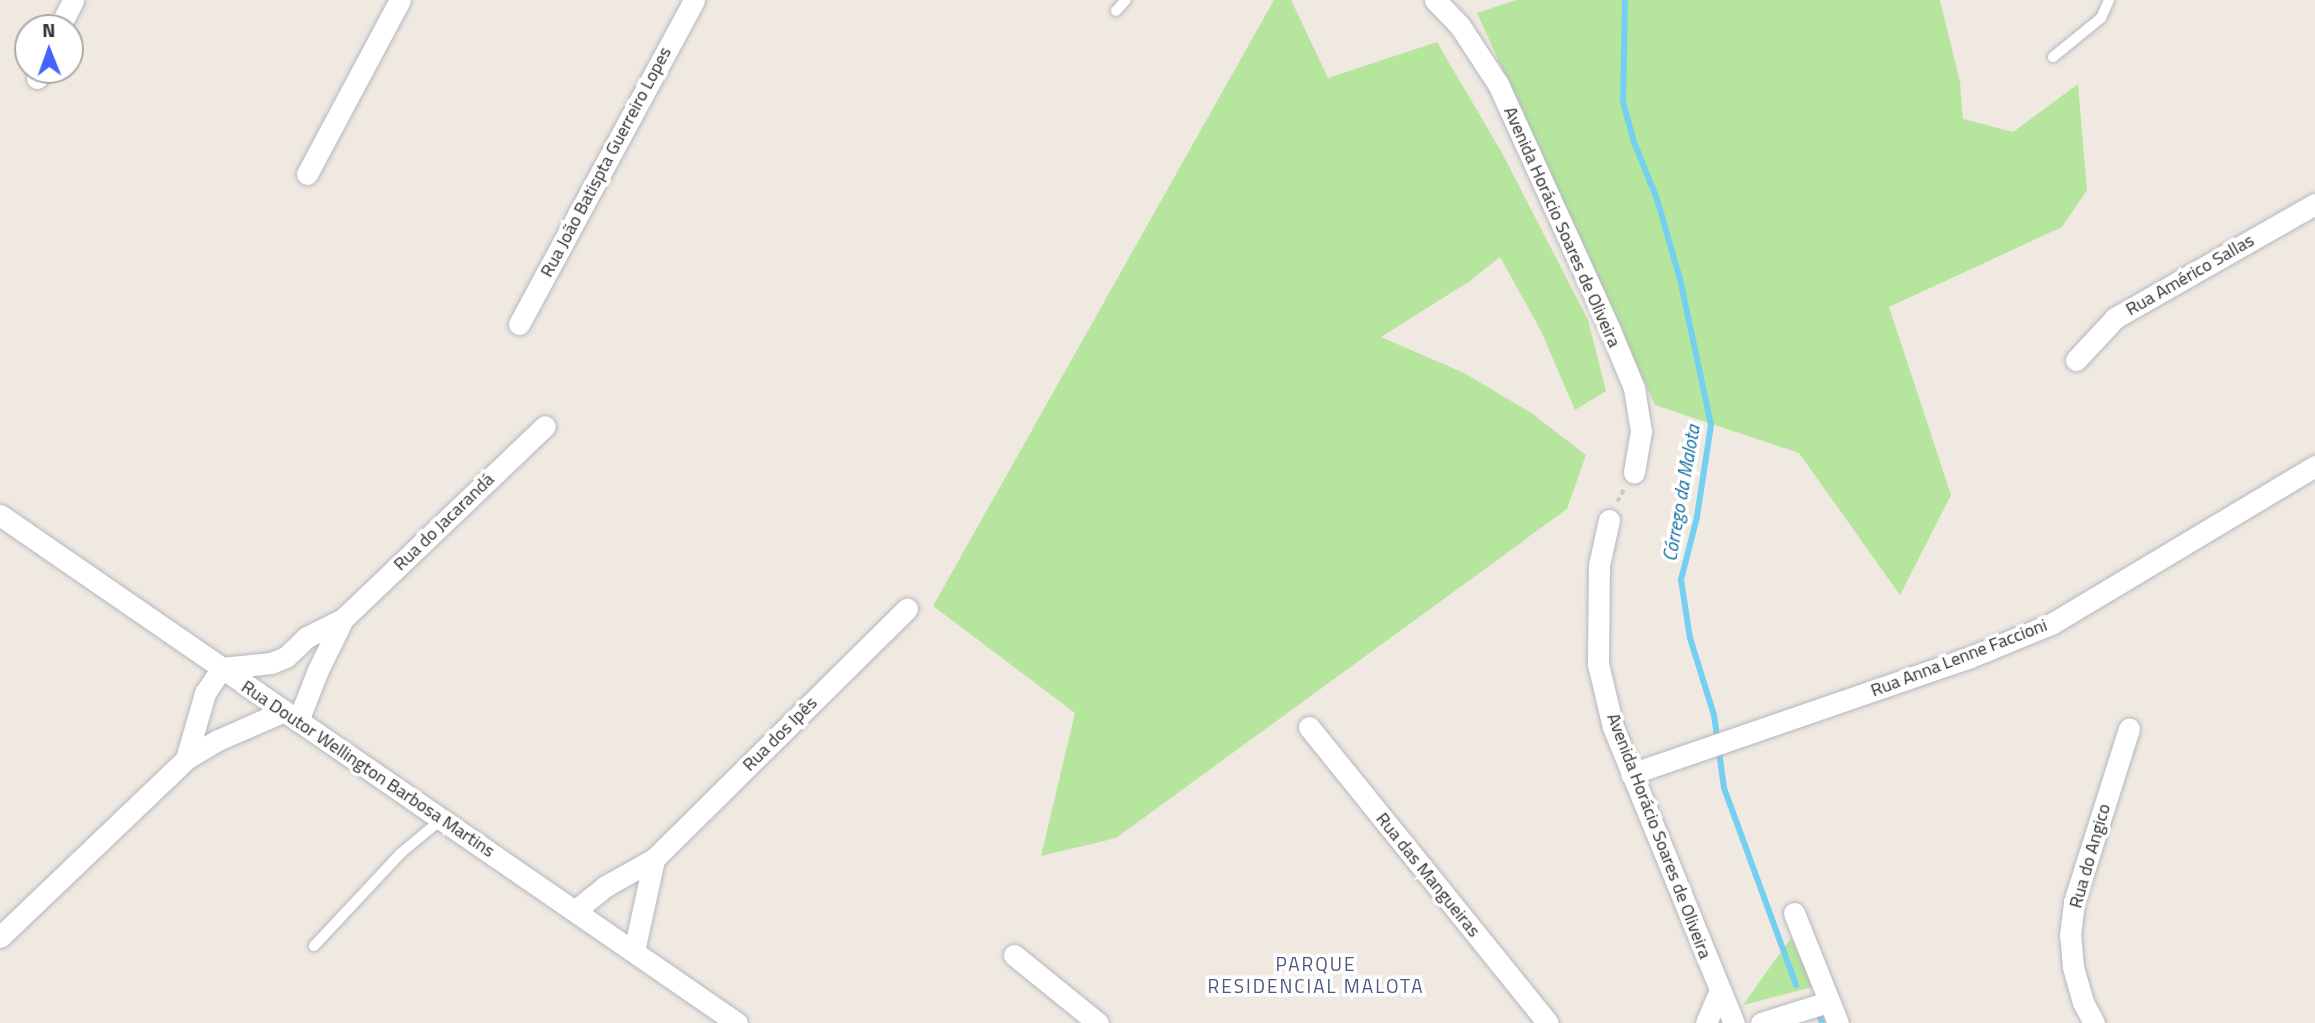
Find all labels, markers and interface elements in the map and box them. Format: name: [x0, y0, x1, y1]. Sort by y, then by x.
north arrow: [14, 14, 84, 84]
text: N: [42, 15, 55, 44]
street label: Rua João Batispta Guerreiro Lopes: [536, 43, 676, 281]
street label: Avenida Horácio Soares de Oliveira: [1499, 103, 1625, 351]
street label: Rua Américo Sallas: [2122, 230, 2258, 320]
water label: Córrego da Malota: [1658, 423, 1704, 563]
street label: Rua do Jacarandá: [389, 469, 499, 575]
street label: Rua Anna Lenne Faccioni: [1868, 614, 2050, 702]
street label: Rua Doutor Wellington Barbosa Martins: [237, 676, 499, 862]
street label: Rua dos Ipês: [738, 692, 822, 776]
street label: Avenida Horácio Soares de Oliveira: [1602, 710, 1716, 962]
street label: Rua do Angico: [2065, 801, 2115, 911]
street label: Rua das Mangueiras: [1371, 808, 1485, 942]
district label: PARQUE RESIDENCIAL MALOTA: [1210, 953, 1422, 997]

